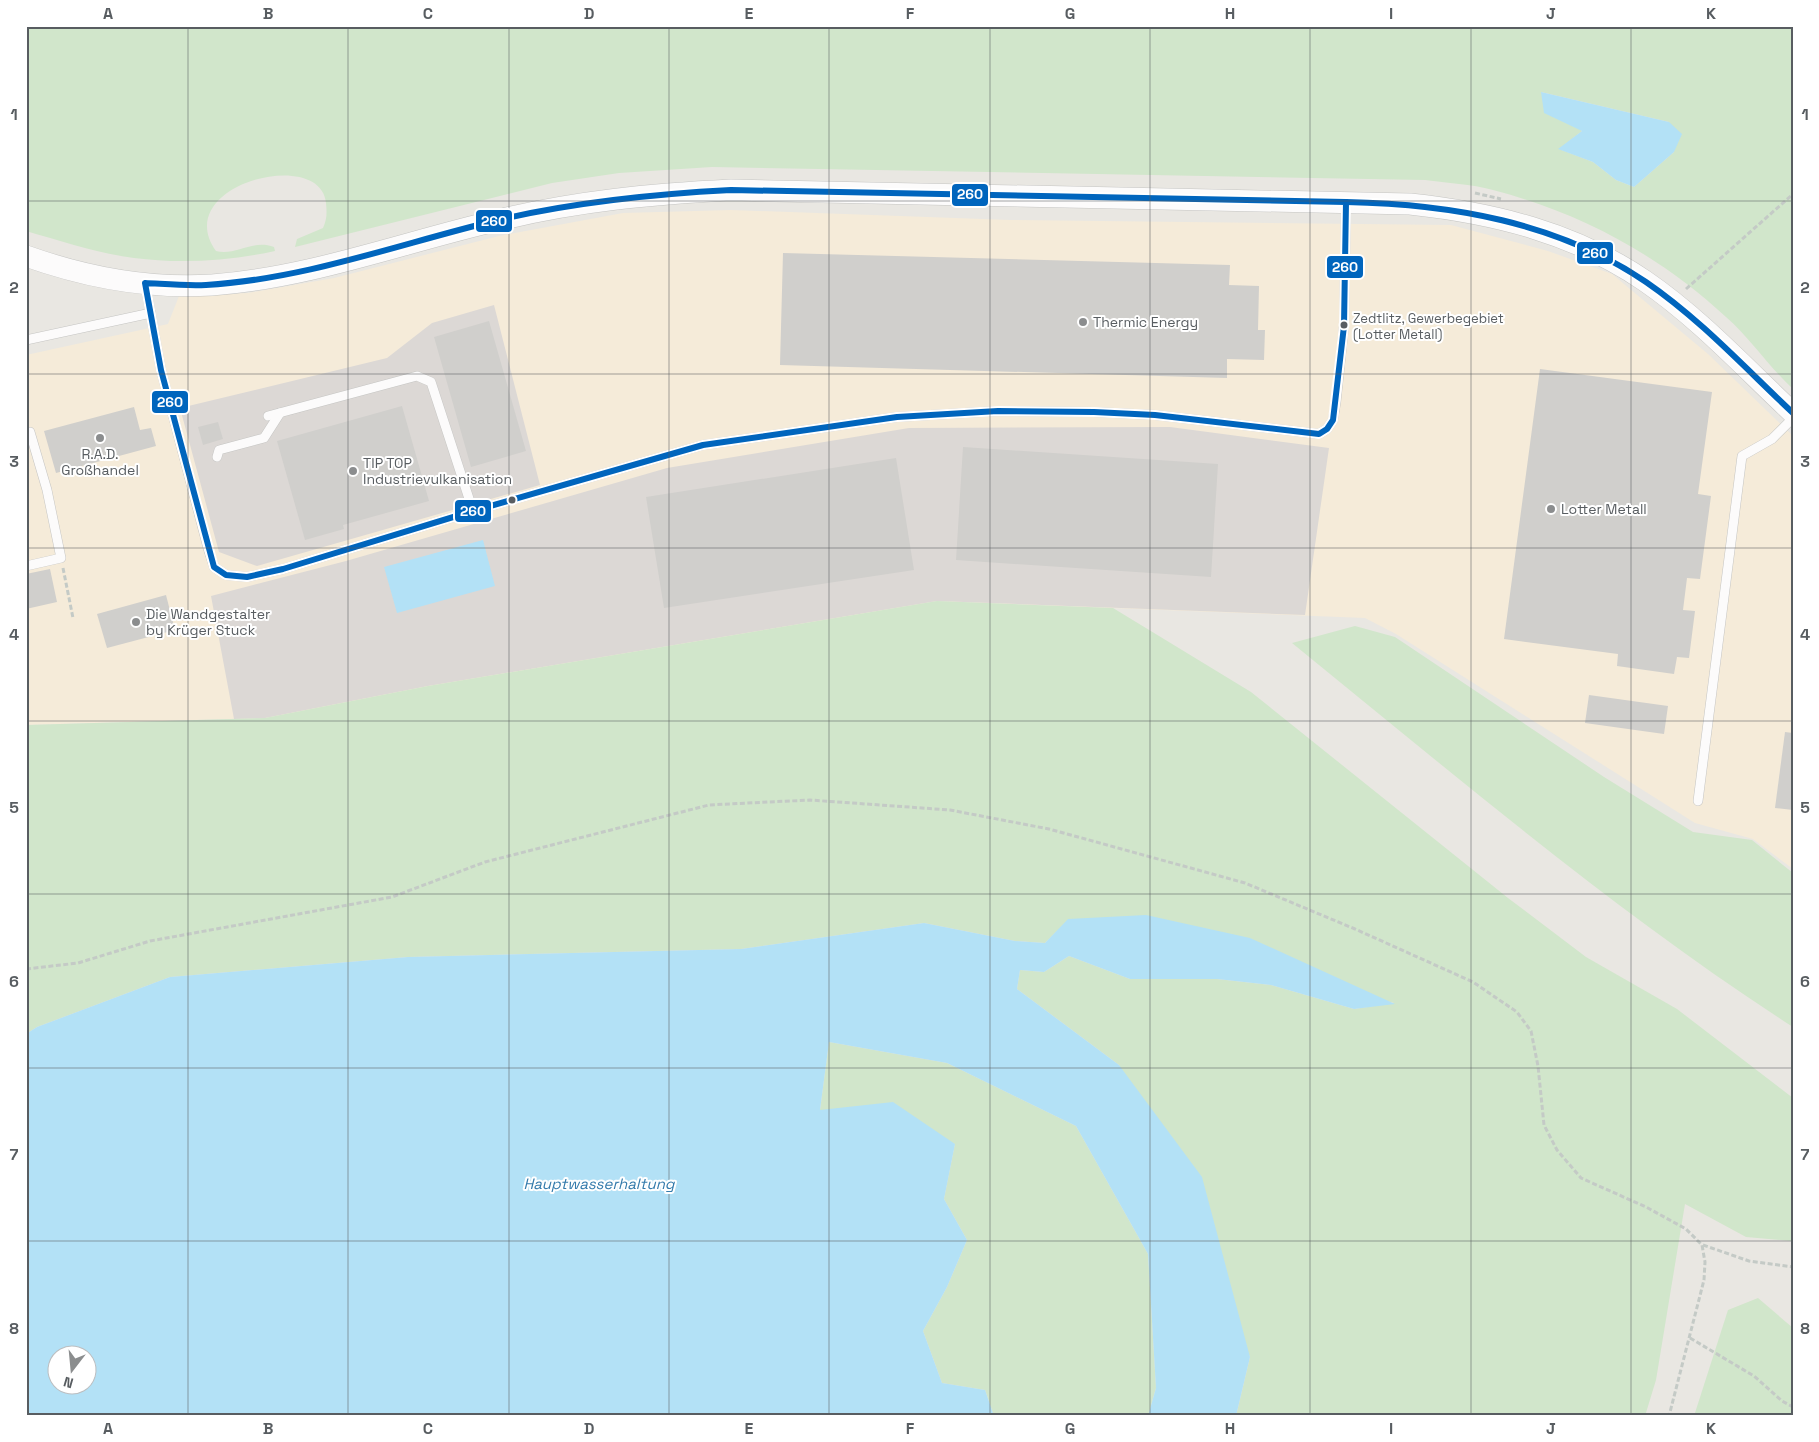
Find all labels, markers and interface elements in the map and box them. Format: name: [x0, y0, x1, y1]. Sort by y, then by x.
text: A: [103, 3, 113, 24]
text: B: [263, 3, 273, 24]
text: C: [423, 3, 433, 24]
text: D: [584, 3, 594, 24]
text: E: [745, 3, 754, 24]
text: F: [906, 3, 915, 24]
text: G: [1065, 3, 1075, 24]
text: H: [1225, 3, 1235, 24]
text: I: [1389, 3, 1393, 24]
text: J: [1546, 3, 1556, 24]
text: K: [1706, 3, 1716, 24]
text: 1: [10, 104, 18, 125]
text: 1: [1801, 104, 1809, 125]
line badge: 260: [951, 183, 989, 207]
text: 260: [957, 185, 983, 203]
line badge: 260: [475, 209, 513, 233]
text: 260: [481, 212, 507, 230]
line badge: 260: [1576, 241, 1614, 265]
text: 260: [1582, 244, 1608, 262]
line badge: 260: [1326, 255, 1364, 279]
text: 260: [1332, 258, 1358, 276]
text: 2: [9, 277, 19, 298]
text: 2: [1800, 277, 1810, 298]
place label: Zedtlitz, Gewerbegebiet (Lotter Metall): [1353, 310, 1504, 343]
place label: Thermic Energy: [1093, 313, 1198, 331]
marker: Thermic Energy: [1077, 316, 1089, 328]
marker: Zedtlitz, Gewerbegebiet (Lotter Metall): [1339, 320, 1349, 330]
line badge: 260: [151, 390, 189, 414]
text: 260: [157, 393, 183, 411]
marker: R.A.D. Großhandel: [94, 432, 106, 444]
place label: R.A.D. Großhandel: [61, 445, 139, 479]
text: 3: [9, 451, 19, 472]
text: 3: [1800, 451, 1810, 472]
place label: TIP TOP Industrievulkanisation: [363, 454, 512, 488]
marker: TIP TOP Industrievulkanisation: [347, 465, 359, 477]
unlabelled marker: [507, 495, 517, 505]
line badge: 260: [454, 499, 492, 523]
place label: Lotter Metall: [1561, 500, 1647, 518]
text: 260: [460, 502, 486, 520]
marker: Lotter Metall: [1545, 503, 1557, 515]
place label: Die Wandgestalter by Krüger Stuck: [146, 605, 270, 639]
marker: Die Wandgestalter by Krüger Stuck: [130, 616, 142, 628]
text: 4: [9, 624, 19, 645]
text: 4: [1800, 624, 1810, 645]
text: 5: [9, 797, 19, 818]
text: 5: [1800, 797, 1810, 818]
text: 6: [9, 971, 19, 992]
text: 6: [1800, 971, 1810, 992]
text: 7: [10, 1144, 19, 1165]
text: 7: [1801, 1144, 1810, 1165]
water label: Hauptwasserhaltung: [524, 1174, 676, 1193]
text: 8: [9, 1318, 19, 1339]
text: 8: [1800, 1318, 1810, 1339]
north arrow: [48, 1344, 98, 1394]
text: N: [61, 1373, 75, 1392]
text: A: [103, 1418, 113, 1439]
text: B: [263, 1418, 273, 1439]
text: C: [423, 1418, 433, 1439]
text: D: [584, 1418, 594, 1439]
text: E: [745, 1418, 754, 1439]
text: F: [906, 1418, 915, 1439]
text: G: [1065, 1418, 1075, 1439]
text: H: [1225, 1418, 1235, 1439]
text: I: [1389, 1418, 1393, 1439]
text: J: [1546, 1418, 1556, 1439]
text: K: [1706, 1418, 1716, 1439]

